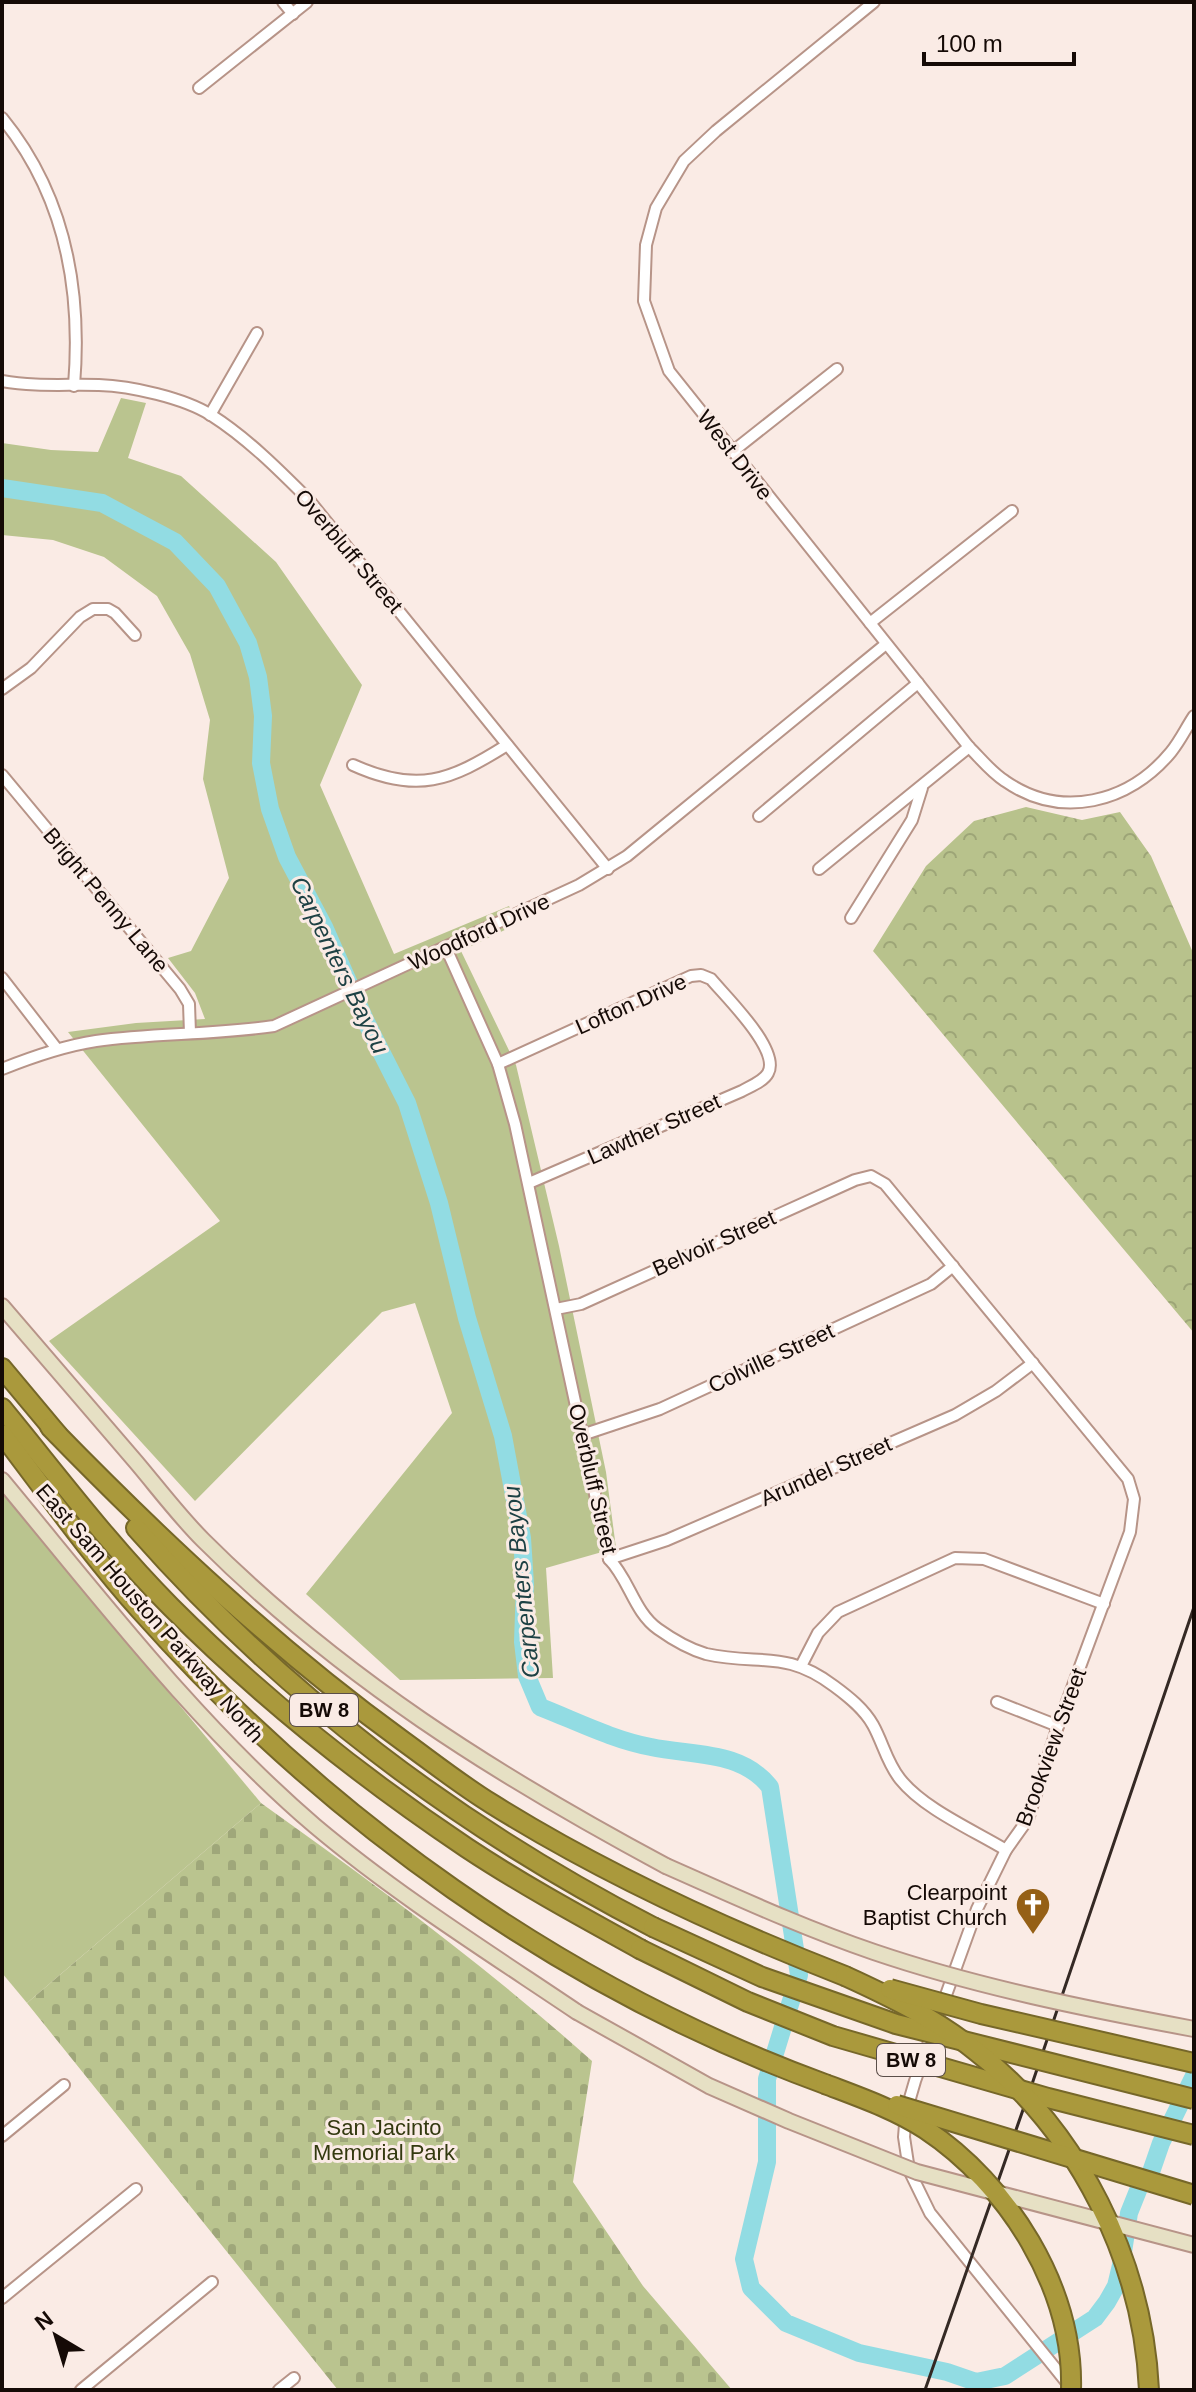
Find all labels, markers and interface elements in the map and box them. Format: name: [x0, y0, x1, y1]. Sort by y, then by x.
scale bar: [924, 16, 1074, 66]
text: 100 m: [936, 30, 1003, 57]
street label: West Drive: [692, 405, 778, 505]
street label: Overbluff Street: [290, 484, 408, 618]
street label: Bright Penny Lane: [38, 823, 174, 977]
water label: Carpenters Bayou: [285, 872, 395, 1058]
street label: Woodford Drive: [405, 888, 553, 976]
street label: Lofton Drive: [572, 968, 690, 1040]
street label: Lawther Street: [584, 1088, 724, 1170]
street label: Belvoir Street: [649, 1205, 779, 1281]
street label: Colville Street: [704, 1318, 838, 1398]
street label: Overbluff Street: [564, 1401, 622, 1557]
street label: Arundel Street: [757, 1431, 895, 1511]
street label: East Sam Houston Parkway North: [31, 1479, 269, 1747]
water label: Carpenters Bayou: [497, 1484, 545, 1680]
street label: Brookview Street: [1011, 1665, 1091, 1829]
road number: BW 8: [290, 1694, 358, 1726]
place label: Clearpoint Baptist Church: [863, 1880, 1007, 1930]
church icon: Clearpoint Baptist Church: [1014, 1886, 1052, 1936]
road number: BW 8: [877, 2044, 945, 2076]
park label: San Jacinto Memorial Park: [313, 2115, 456, 2165]
north arrow: [16, 2296, 96, 2376]
text: N: [30, 2306, 58, 2335]

